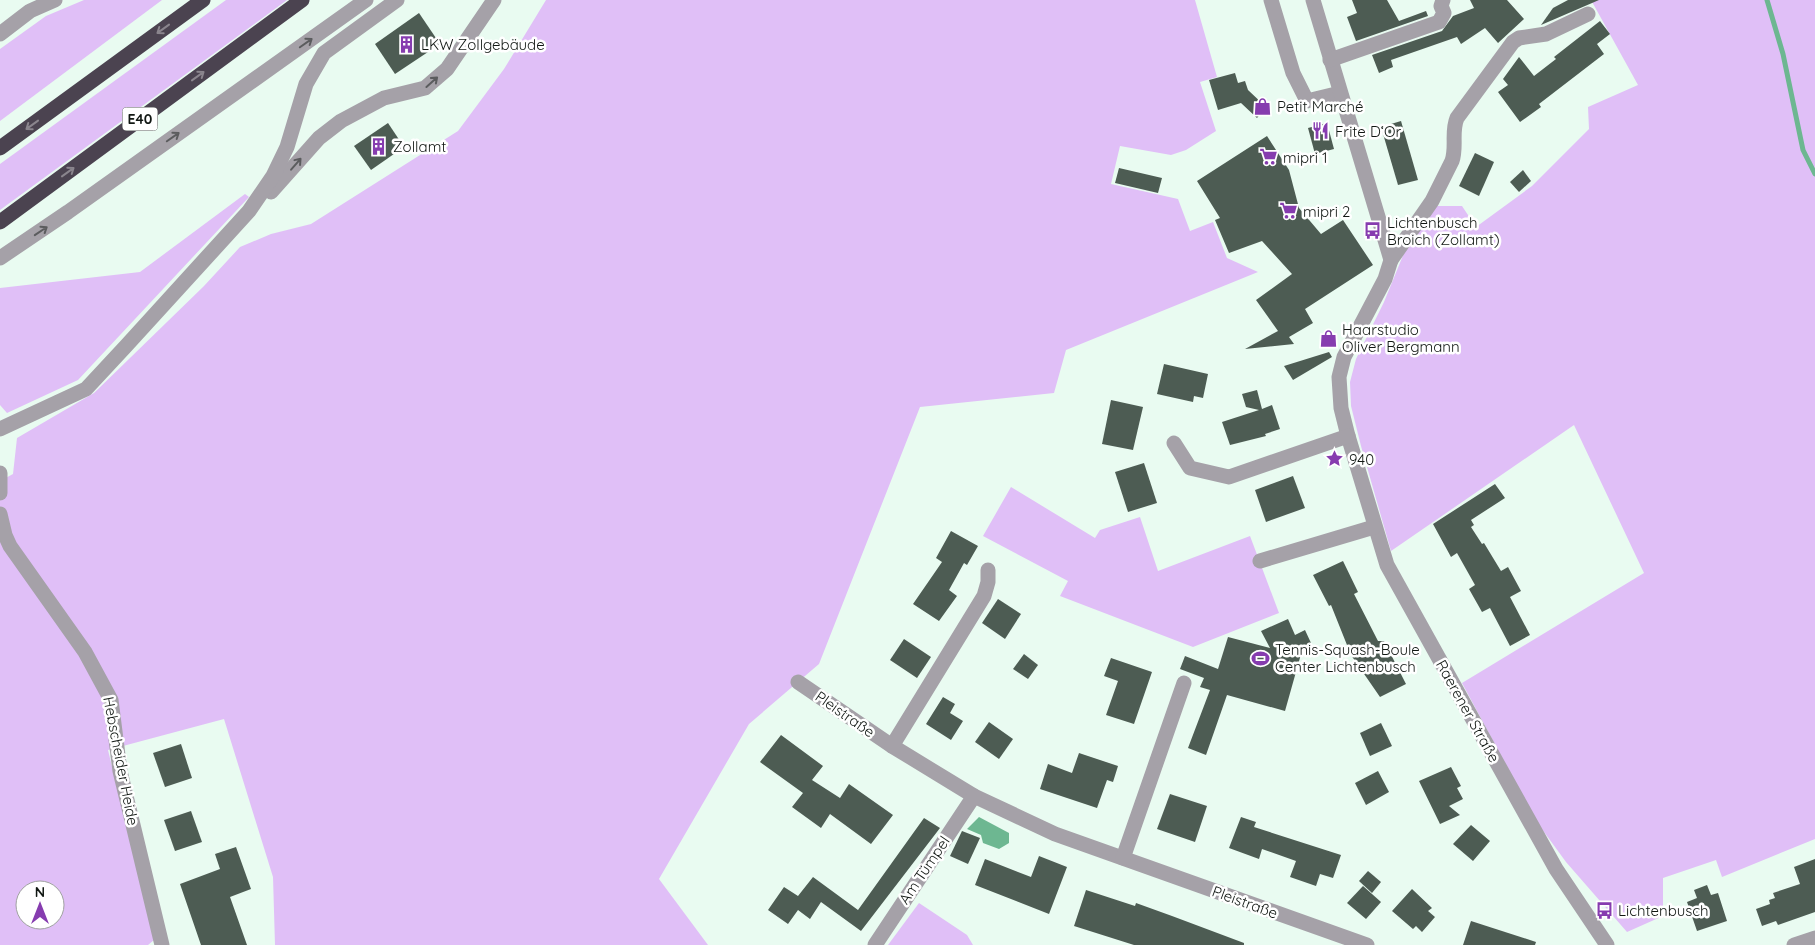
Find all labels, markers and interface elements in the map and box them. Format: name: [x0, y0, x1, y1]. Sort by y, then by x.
one-way arrow: [156, 24, 170, 34]
building icon: LKW Zollgebäude: [397, 34, 417, 54]
place label: LKW Zollgebäude: [421, 35, 545, 54]
one-way arrow: [299, 38, 313, 48]
one-way arrow: [191, 71, 205, 81]
one-way arrow: [425, 77, 438, 88]
shop icon: Petit Marché: [1253, 96, 1273, 116]
place label: Petit Marché: [1277, 97, 1363, 116]
road number: E40: [122, 108, 158, 130]
one-way arrow: [25, 120, 39, 130]
restaurant icon: Frite D‘Or: [1311, 121, 1331, 141]
place label: Frite D‘Or: [1335, 122, 1401, 141]
one-way arrow: [166, 132, 180, 142]
building icon: Zollamt: [369, 136, 389, 156]
place label: Zollamt: [393, 137, 446, 156]
supermarket icon: mipri 1: [1259, 147, 1279, 167]
place label: mipri 1: [1283, 148, 1328, 167]
one-way arrow: [290, 158, 302, 171]
one-way arrow: [60, 167, 74, 177]
supermarket icon: mipri 2: [1279, 201, 1299, 221]
place label: mipri 2: [1303, 202, 1350, 221]
place label: Lichtenbusch Broich (Zollamt): [1387, 213, 1500, 249]
bus stop icon: Lichtenbusch Broich (Zollamt): [1363, 221, 1383, 241]
one-way arrow: [33, 225, 47, 235]
place label: Haarstudio Oliver Bergmann: [1342, 320, 1460, 356]
shop icon: Haarstudio Oliver Bergmann: [1318, 328, 1338, 348]
place icon: 940: [1325, 449, 1345, 469]
place label: 940: [1349, 450, 1374, 469]
place label: Tennis-Squash-Boule Center Lichtenbusch: [1275, 640, 1420, 676]
sports icon: Tennis-Squash-Boule Center Lichtenbusch: [1251, 648, 1271, 668]
street label: Raerener Straße: [1432, 656, 1504, 766]
street label: Pleistraße: [812, 687, 878, 741]
street label: Hebscheider Heide: [99, 695, 143, 827]
street label: Am Tümpel: [894, 832, 954, 908]
north arrow: [15, 880, 65, 930]
street label: Pleistraße: [1210, 881, 1280, 923]
text: N: [35, 883, 45, 901]
bus stop icon: Lichtenbusch: [1594, 900, 1614, 920]
place label: Lichtenbusch: [1618, 901, 1709, 920]

